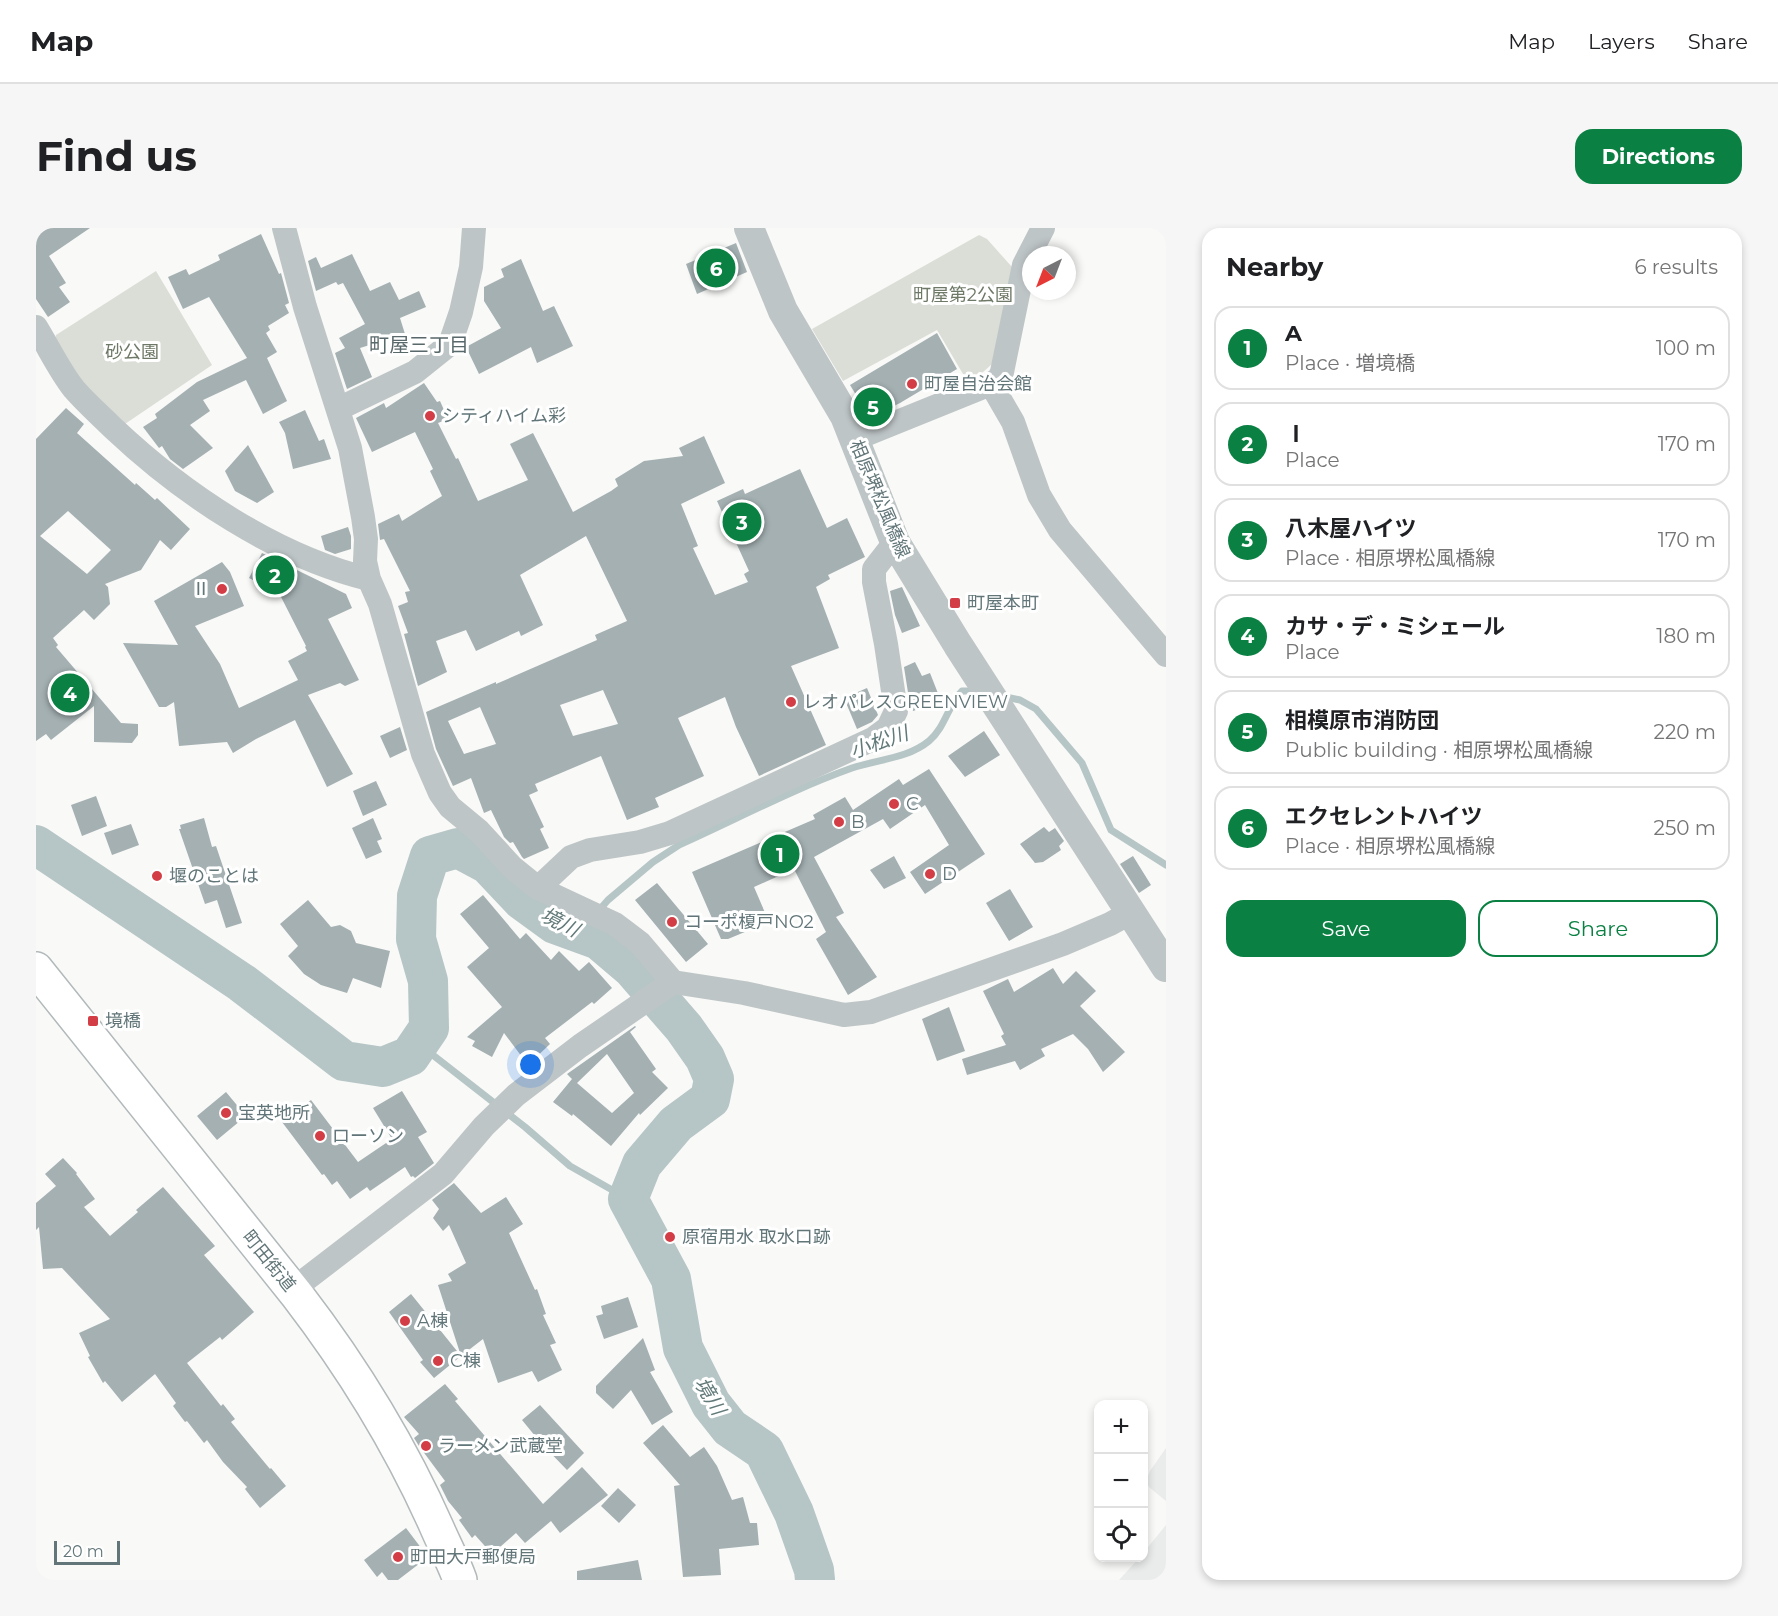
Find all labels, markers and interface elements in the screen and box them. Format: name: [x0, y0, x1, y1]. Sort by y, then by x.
text: Map: [30, 24, 93, 58]
text: Map: [1508, 29, 1555, 54]
text: Layers: [1588, 29, 1655, 54]
text: Share: [1688, 29, 1748, 54]
button: Directions: [1575, 129, 1742, 184]
text: Find us: [36, 130, 197, 182]
pin: 6: [696, 246, 736, 291]
north arrow: [1022, 246, 1076, 300]
text: Nearby: [1226, 251, 1323, 283]
text: 6 results: [1634, 255, 1718, 279]
park label: 町屋第2公園: [913, 284, 1013, 306]
text: A: [1285, 320, 1302, 347]
district label: 町屋三丁目: [369, 333, 469, 357]
text: 1: [1244, 336, 1251, 360]
text: 100 m: [1656, 336, 1716, 360]
park label: 砂公園: [105, 341, 159, 363]
text: Place · 増境橋: [1285, 351, 1415, 375]
place label: 町屋自治会館: [924, 373, 1032, 395]
marker: 町屋自治会館: [905, 377, 919, 391]
pin: 5: [854, 384, 892, 429]
place label: シティハイム彩: [442, 405, 566, 427]
marker: シティハイム彩: [423, 409, 437, 423]
text: Ⅰ: [1285, 421, 1307, 448]
text: 2: [1242, 432, 1253, 456]
text: 170 m: [1658, 432, 1716, 456]
street label: 相原堺松風橋線: [845, 437, 915, 561]
text: Place: [1285, 448, 1340, 472]
pin: 3: [722, 500, 762, 544]
text: 八木屋ハイツ: [1285, 515, 1417, 542]
text: 3: [1242, 528, 1253, 552]
text: 170 m: [1658, 528, 1716, 552]
text: Place · 相原堺松風橋線: [1285, 546, 1495, 570]
pin: 2: [256, 552, 294, 598]
place label: Ⅱ: [192, 578, 210, 600]
marker: Ⅱ: [215, 582, 229, 596]
place label: 町屋本町: [967, 592, 1039, 614]
marker: 町屋本町: [948, 596, 962, 610]
text: カサ・デ・ミシェール: [1285, 613, 1505, 640]
text: 4: [1241, 624, 1254, 648]
text: 180 m: [1656, 624, 1716, 648]
text: Place: [1285, 640, 1340, 664]
pin: 4: [51, 670, 90, 716]
place label: レオパレスGREENVIEW: [803, 691, 1008, 713]
marker: レオパレスGREENVIEW: [784, 695, 798, 709]
text: 相模原市消防団: [1285, 707, 1439, 734]
water label: 小松川: [847, 720, 913, 763]
text: 5: [1242, 720, 1253, 744]
text: 220 m: [1654, 720, 1716, 744]
text: Public building · 相原堺松風橋線: [1285, 738, 1593, 762]
place label: C: [906, 793, 919, 815]
marker: C: [887, 797, 901, 811]
text: エクセレントハイツ: [1285, 803, 1483, 830]
place label: B: [851, 811, 865, 833]
marker: B: [832, 815, 846, 829]
text: 6: [1241, 816, 1254, 840]
text: 250 m: [1654, 816, 1716, 840]
pin: 1: [760, 832, 800, 876]
text: Place · 相原堺松風橋線: [1285, 834, 1495, 858]
place label: D: [942, 863, 957, 885]
place label: 堰のことは: [169, 865, 259, 887]
marker: D: [923, 867, 937, 881]
marker: 堰のことは: [150, 869, 164, 883]
button: Save: [1226, 900, 1466, 957]
button: Share: [1478, 900, 1718, 957]
water label: 境川: [537, 902, 585, 943]
place label: コーポ榎戸NO2: [684, 911, 814, 933]
marker: コーポ榎戸NO2: [665, 915, 679, 929]
place label: 境橋: [105, 1010, 141, 1032]
marker: 境橋: [86, 1014, 100, 1028]
your location: [516, 1050, 545, 1079]
place label: 宝英地所: [238, 1102, 310, 1124]
marker: 宝英地所: [219, 1106, 233, 1120]
place label: ローソン: [332, 1125, 404, 1147]
marker: ローソン: [313, 1129, 327, 1143]
street label: 町田街道: [238, 1226, 300, 1296]
place label: 原宿用水 取水口跡: [682, 1226, 831, 1248]
marker: 原宿用水 取水口跡: [663, 1230, 677, 1244]
place label: A棟: [417, 1310, 448, 1332]
marker: A棟: [398, 1314, 412, 1328]
place label: C棟: [450, 1350, 481, 1372]
marker: C棟: [431, 1354, 445, 1368]
water label: 境川: [689, 1373, 732, 1421]
map controls: [1094, 1400, 1148, 1562]
button: +: [1094, 1400, 1148, 1454]
place label: ラーメン武蔵堂: [438, 1435, 563, 1457]
marker: ラーメン武蔵堂: [419, 1439, 433, 1453]
button: −: [1094, 1454, 1148, 1508]
button: locate: [1094, 1508, 1148, 1562]
scale bar: [54, 1538, 120, 1566]
text: 20 m: [63, 1542, 104, 1561]
place label: 町田大戸郵便局: [410, 1546, 536, 1568]
marker: 町田大戸郵便局: [391, 1550, 405, 1564]

